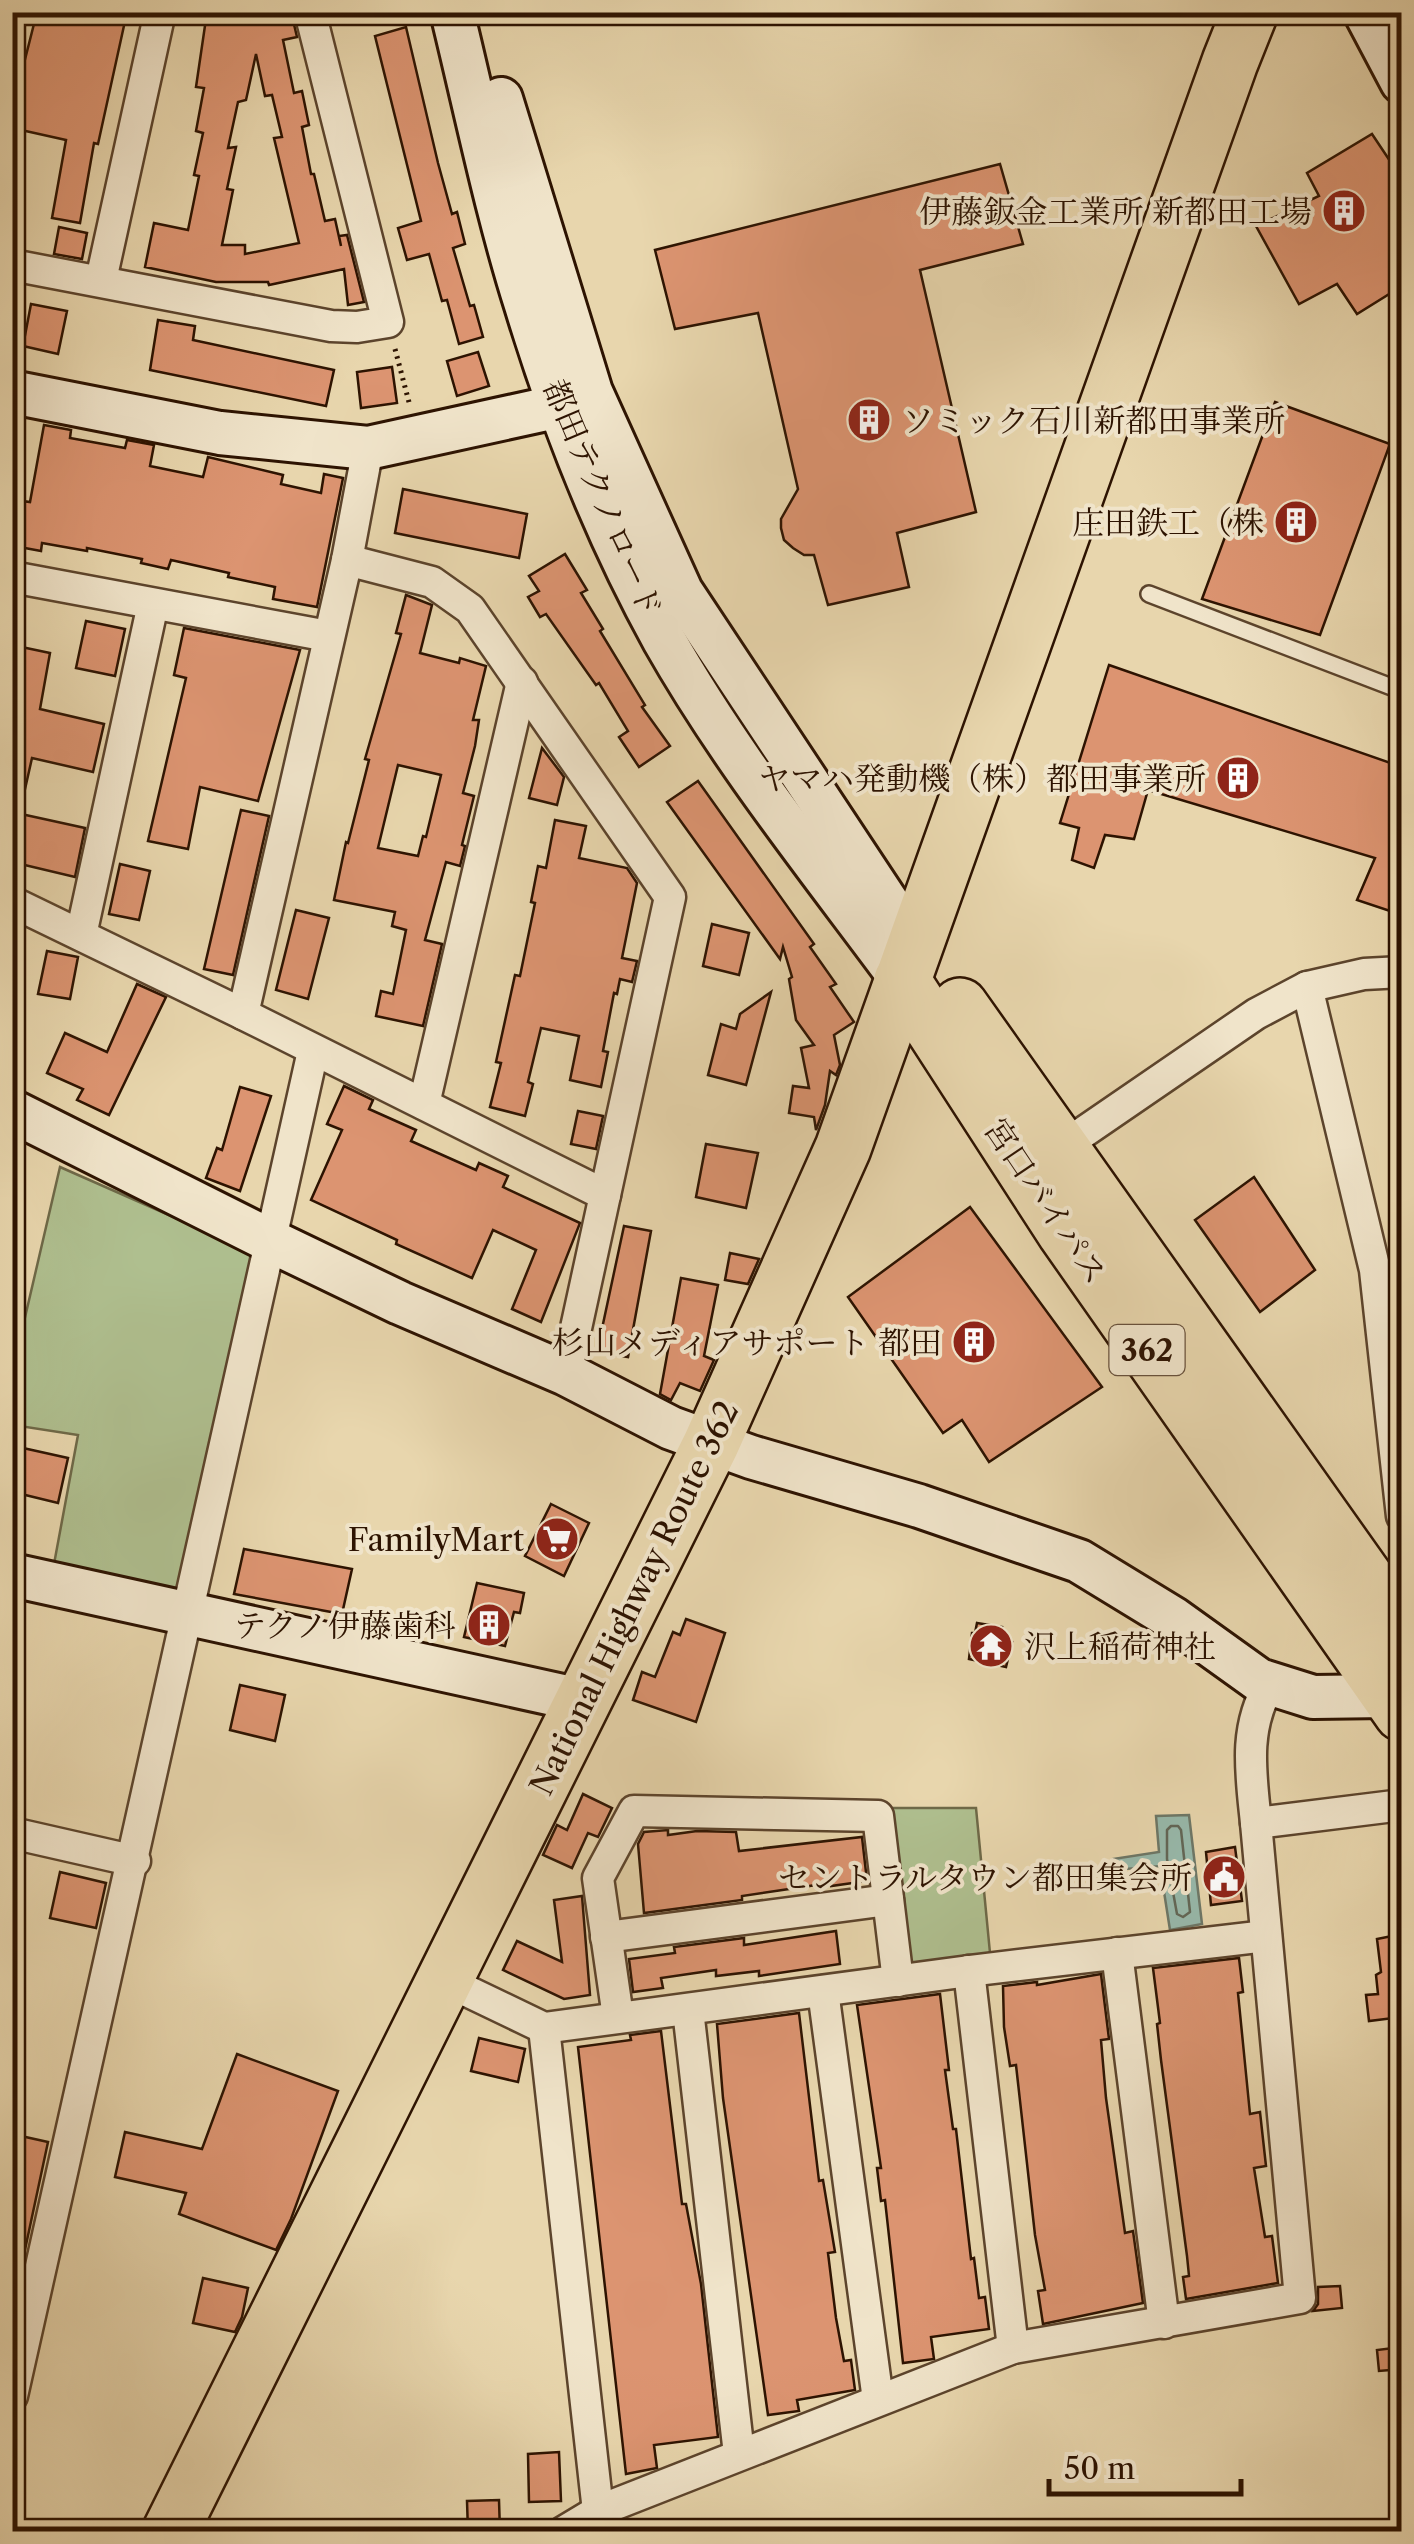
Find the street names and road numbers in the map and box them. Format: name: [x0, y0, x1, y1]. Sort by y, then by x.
street label: 都田テクノロード: [535, 373, 671, 623]
street label: 宮口バイパス: [976, 1111, 1116, 1291]
road number: 362: [1110, 1325, 1184, 1375]
street label: National Highway Route 362: [521, 1395, 747, 1801]

